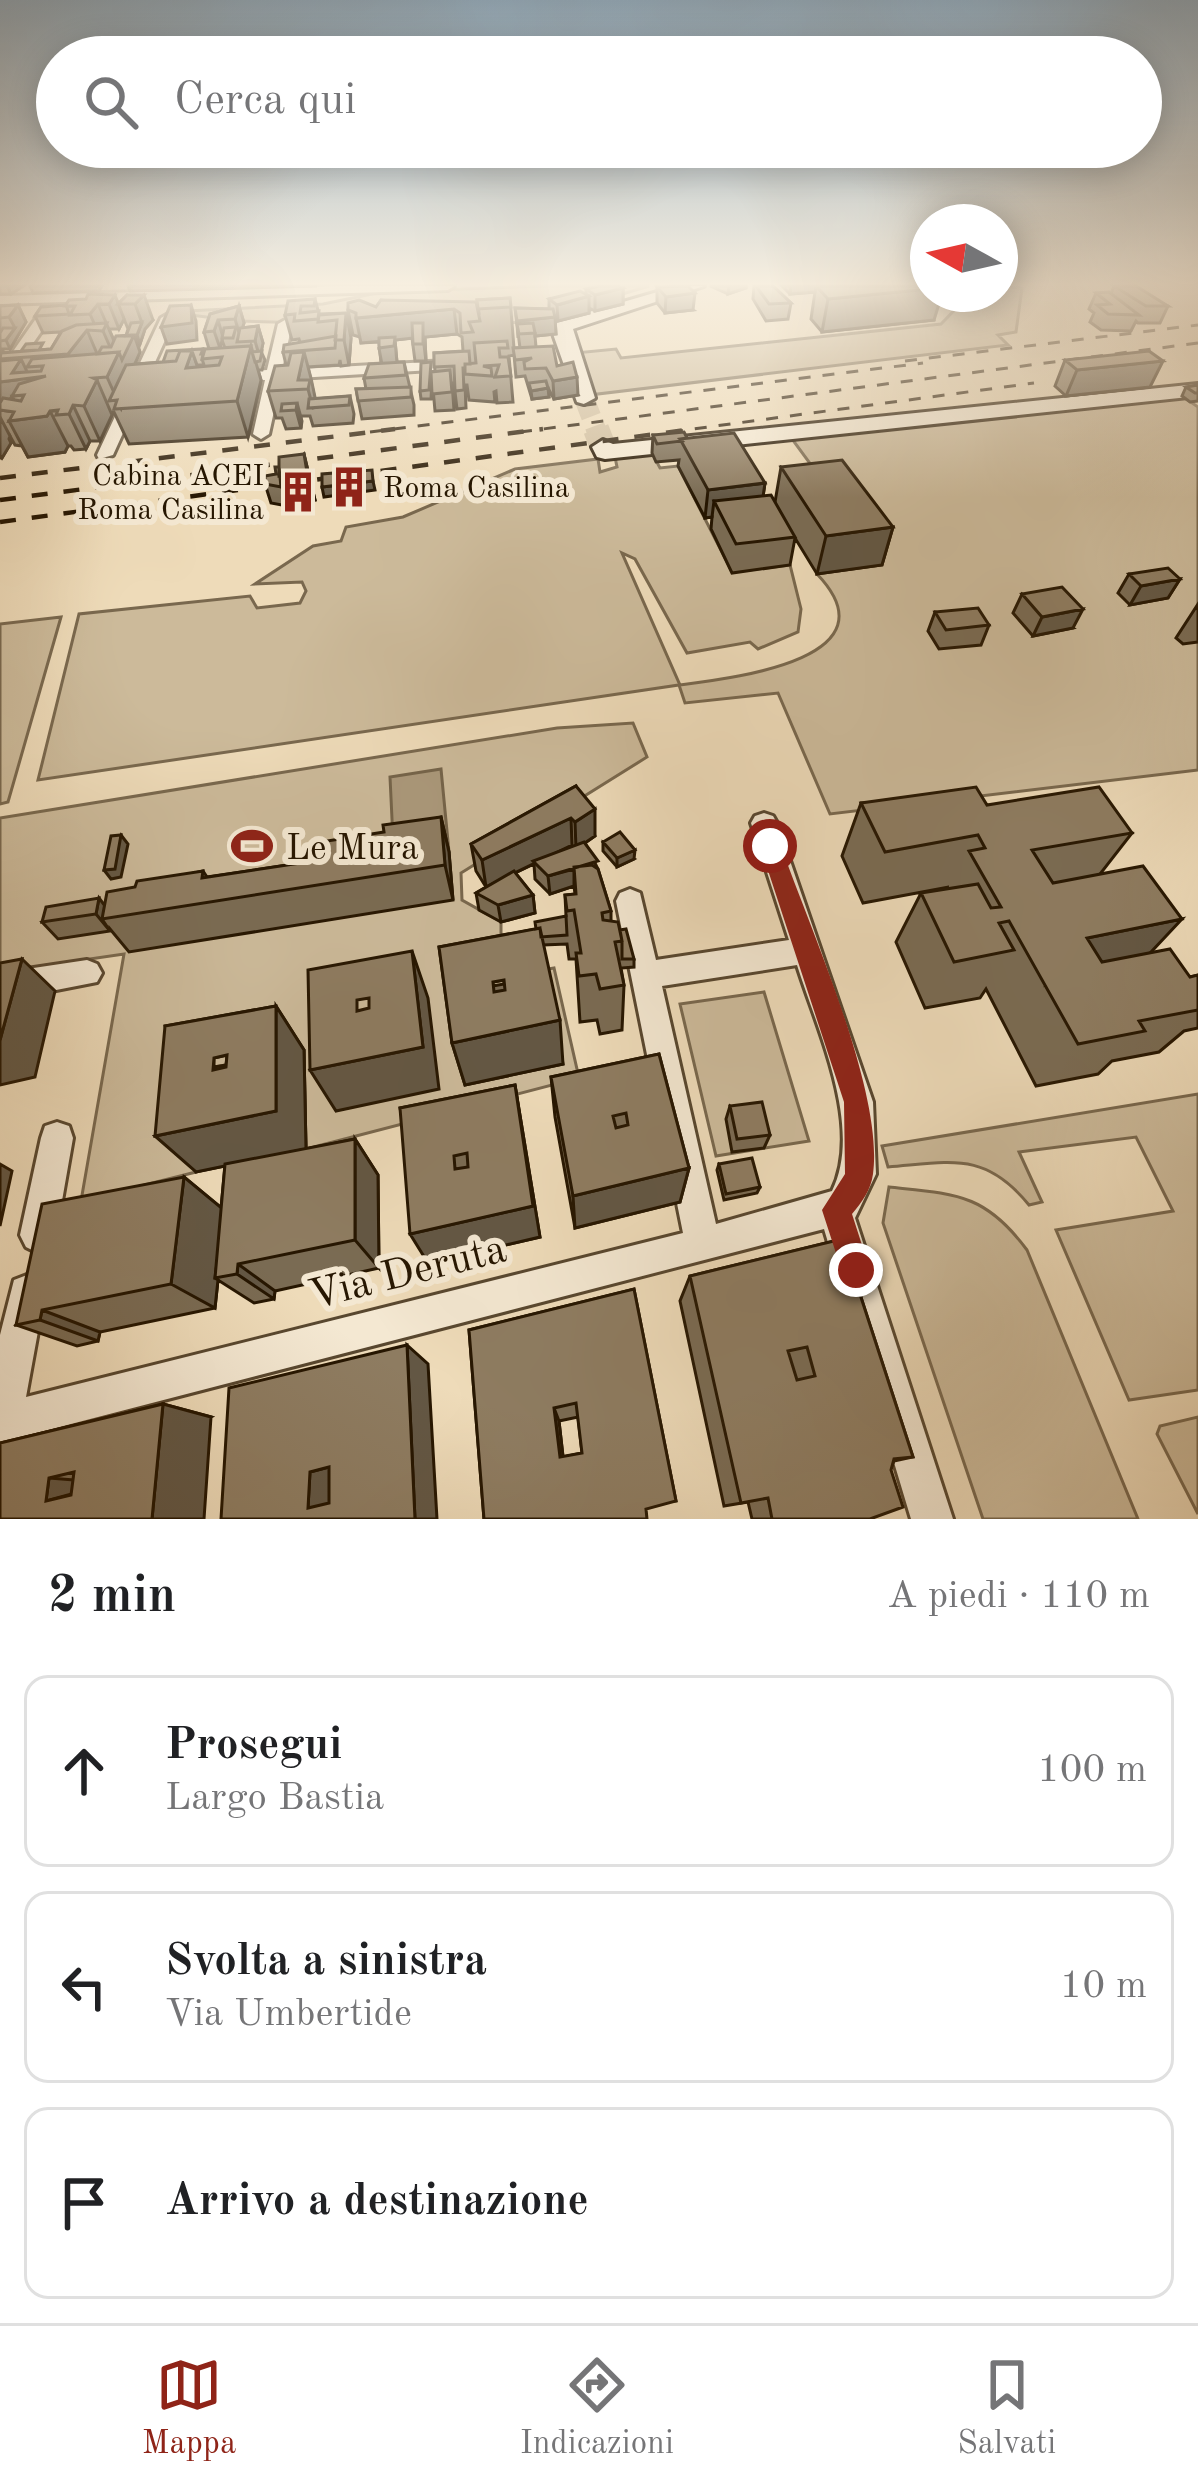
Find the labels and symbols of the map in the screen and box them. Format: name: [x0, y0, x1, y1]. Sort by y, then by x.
north arrow: [910, 204, 1018, 312]
place label: Cabina ACEI Roma Casilina: [77, 462, 264, 526]
building icon: Roma Casilina: [326, 464, 372, 510]
building icon: Cabina ACEI Roma Casilina: [275, 469, 321, 515]
place label: Roma Casilina: [383, 474, 570, 504]
route start: [743, 819, 797, 873]
sports icon: Le Mura: [229, 823, 275, 869]
place label: Le Mura: [286, 832, 419, 868]
street label: Via Deruta: [305, 1229, 511, 1319]
route end: [829, 1243, 883, 1297]

